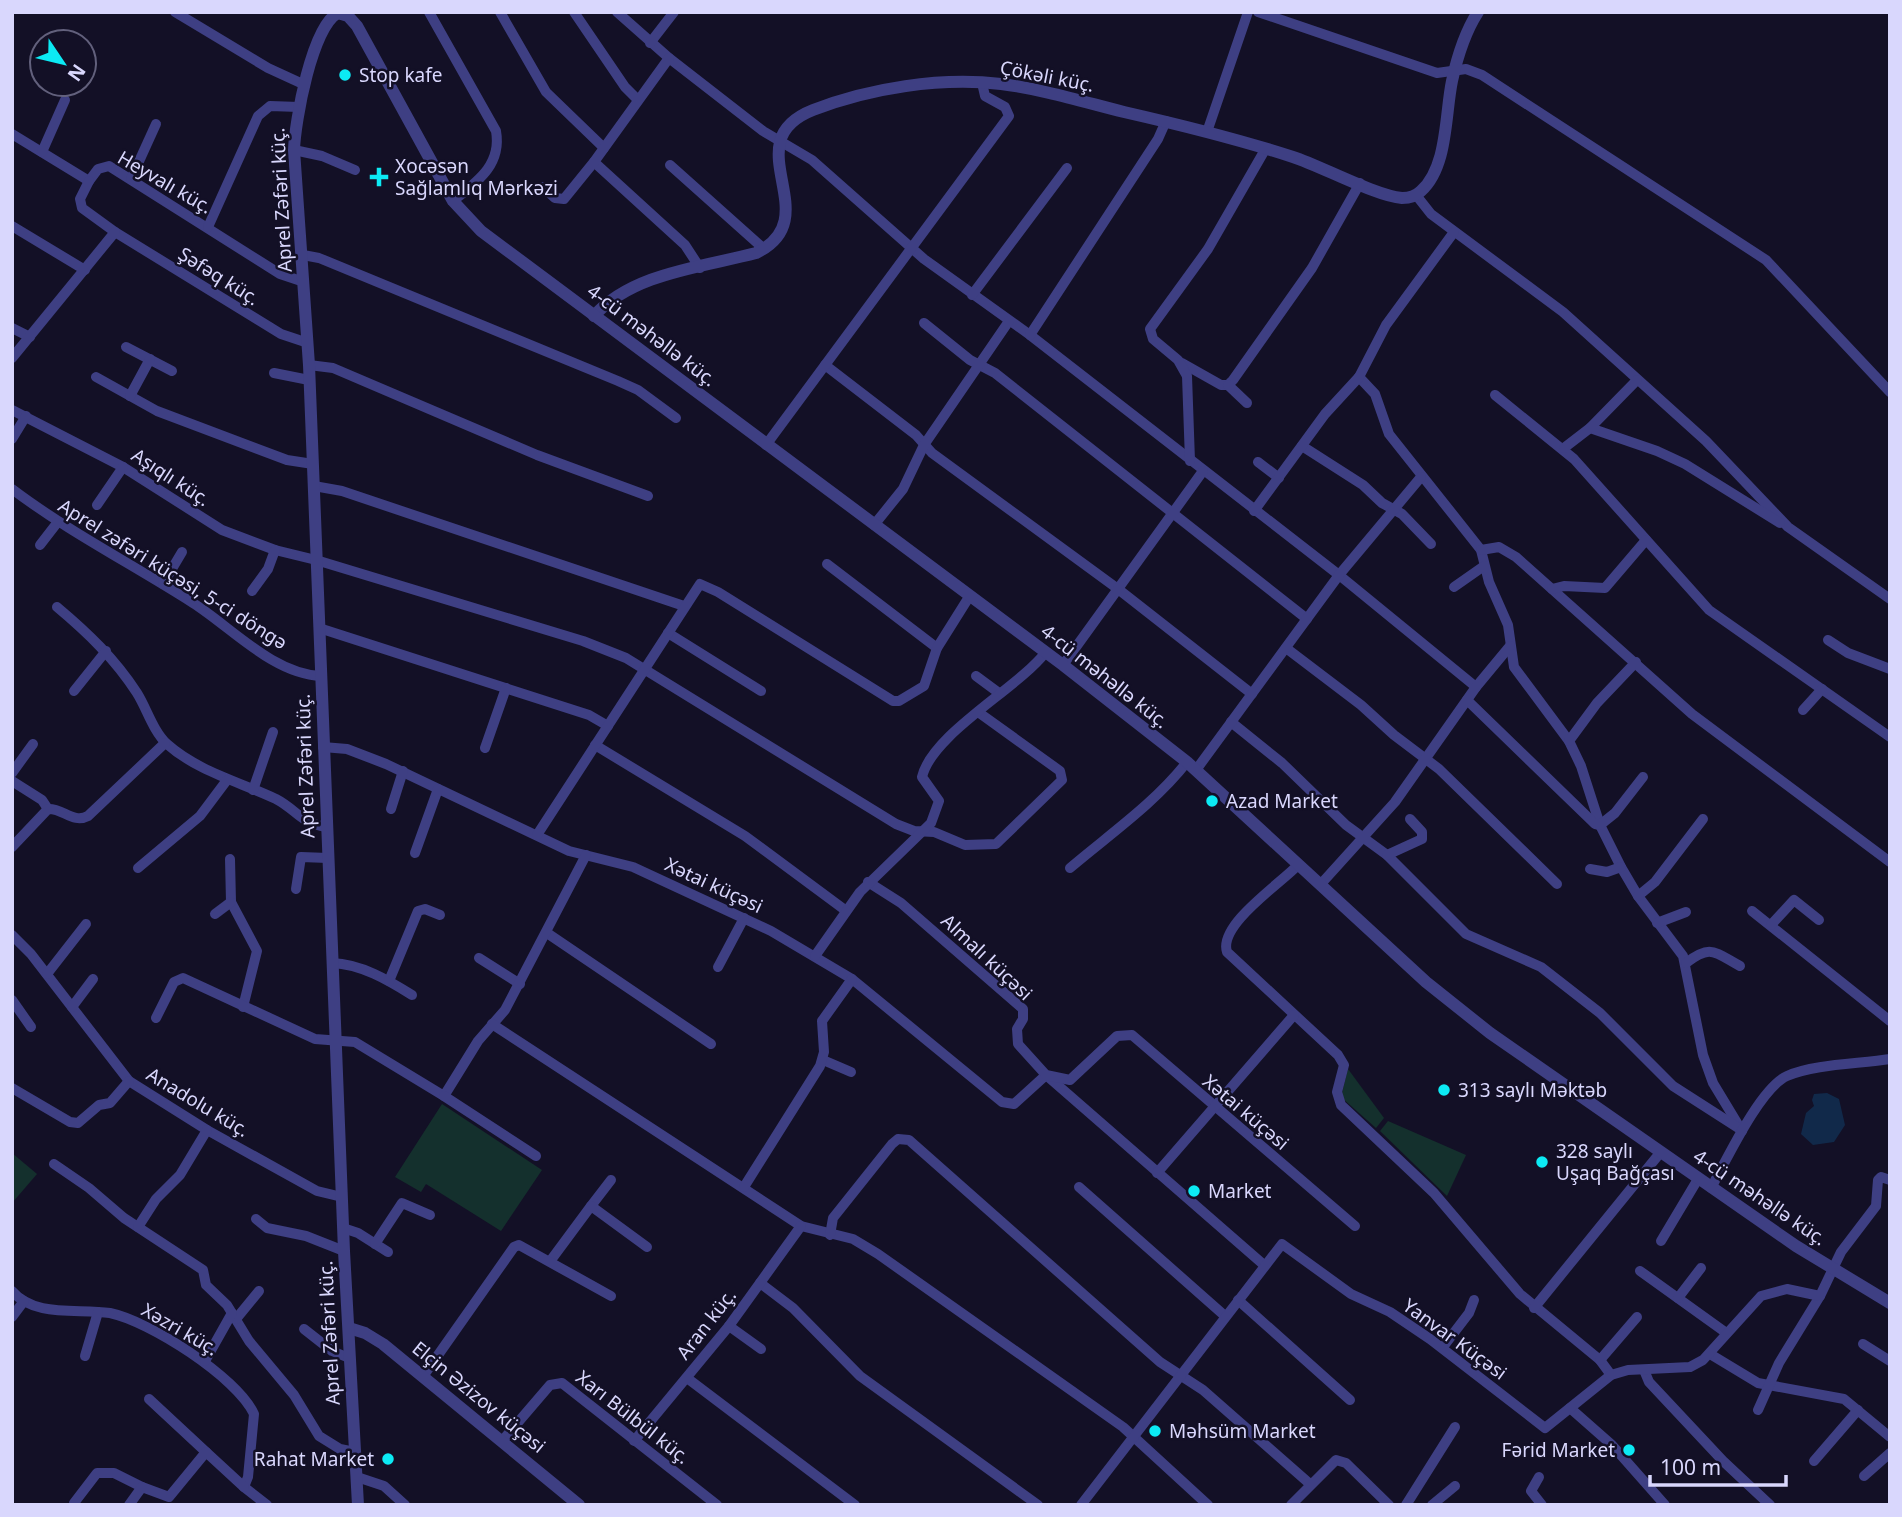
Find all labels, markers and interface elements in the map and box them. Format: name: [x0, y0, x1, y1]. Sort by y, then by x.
north arrow: [28, 28, 98, 98]
street label: Çökəli küç.: [998, 54, 1096, 98]
text: N: [62, 59, 92, 87]
place label: Stop kafe: [359, 62, 442, 88]
marker: Stop kafe: [337, 67, 353, 83]
street label: Aprel Zəfəri küç.: [264, 127, 298, 273]
street label: Heyvalı küç.: [113, 144, 217, 220]
place label: Xocəsən Sağlamlıq Mərkəzi: [395, 153, 558, 201]
marker: Xocəsən Sağlamlıq Mərkəzi: [369, 167, 389, 187]
street label: Şəfəq küç.: [173, 241, 265, 311]
street label: 4-cü məhəllə küç.: [582, 278, 722, 392]
street label: Aşıqlı küç.: [127, 442, 215, 512]
street label: Aprel zəfəri küçəsi, 5-ci döngə: [54, 493, 292, 655]
street label: 4-cü məhəllə küç.: [1036, 618, 1174, 734]
street label: Aprel Zəfəri küç.: [289, 693, 321, 839]
place label: Azad Market: [1226, 788, 1338, 814]
marker: Azad Market: [1204, 793, 1220, 809]
street label: Xətai küçəsi: [661, 851, 767, 919]
street label: Almalı küçəsi: [936, 908, 1038, 1006]
street label: Anadolu küç.: [142, 1061, 254, 1143]
street label: Xətai küçəsi: [1197, 1068, 1295, 1156]
place label: 313 saylı Məktəb: [1458, 1077, 1607, 1103]
marker: 313 saylı Məktəb: [1436, 1082, 1452, 1098]
place label: 328 saylı Uşaq Bağçası: [1556, 1138, 1675, 1186]
street label: 4-cü məhəllə küç.: [1688, 1143, 1832, 1251]
marker: 328 saylı Uşaq Bağçası: [1534, 1154, 1550, 1170]
place label: Market: [1208, 1178, 1272, 1204]
marker: Market: [1186, 1183, 1202, 1199]
street label: Aprel Zəfəri küç.: [312, 1260, 346, 1406]
street label: Aran küç.: [670, 1283, 742, 1365]
street label: Yanvar Küçəsi: [1398, 1292, 1512, 1386]
street label: Xəzri küç.: [137, 1297, 223, 1361]
street label: Elçin Əzizov küçəsi: [407, 1335, 551, 1459]
street label: Xarı Bülbül küç.: [571, 1364, 695, 1470]
place label: Məhsüm Market: [1169, 1418, 1316, 1444]
marker: Məhsüm Market: [1147, 1423, 1163, 1439]
place label: Fərid Market: [1502, 1437, 1615, 1463]
marker: Fərid Market: [1621, 1442, 1637, 1458]
scale bar: [1650, 1444, 1786, 1488]
place label: Rahat Market: [254, 1446, 374, 1472]
marker: Rahat Market: [380, 1451, 396, 1467]
text: 100 m: [1660, 1453, 1721, 1481]

